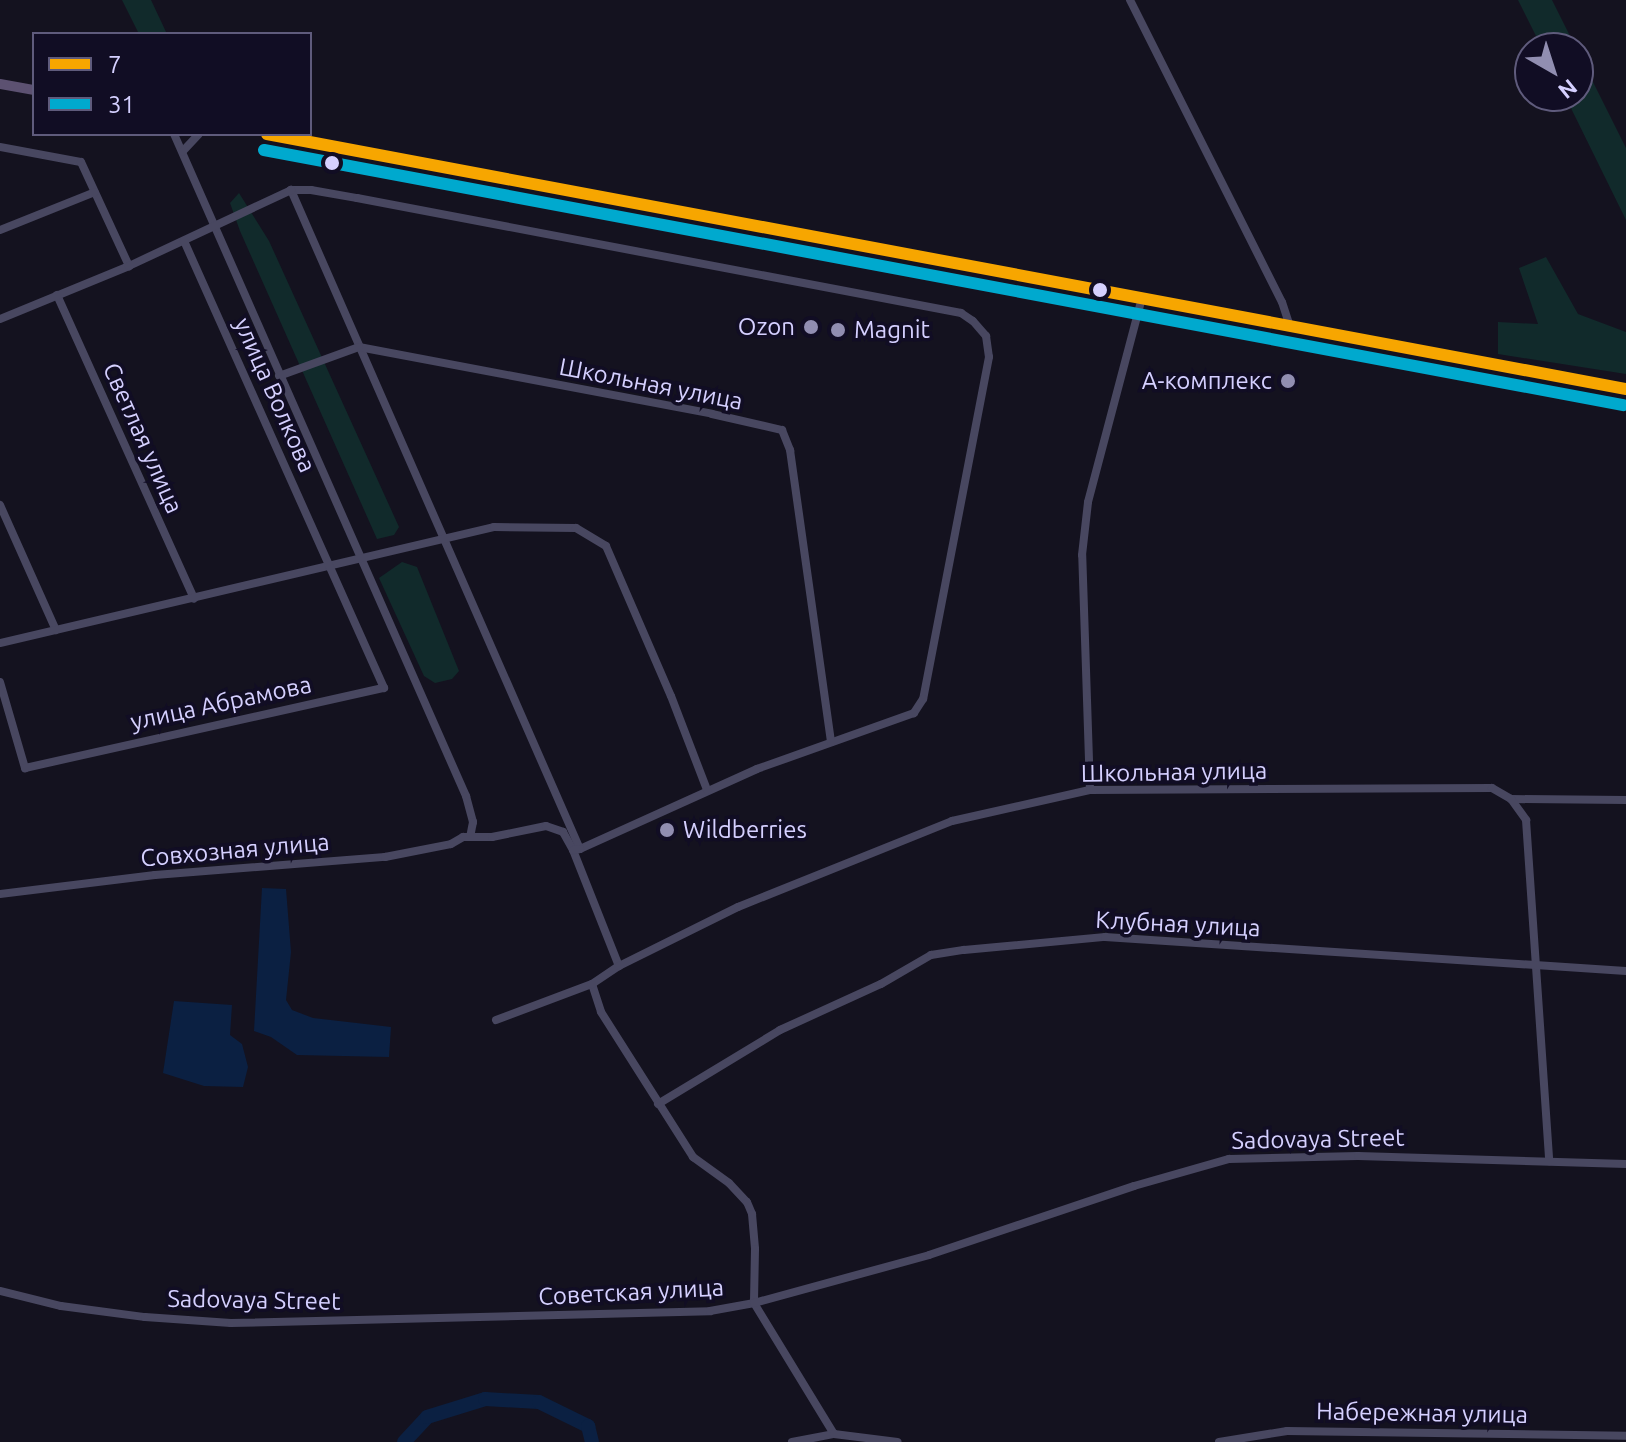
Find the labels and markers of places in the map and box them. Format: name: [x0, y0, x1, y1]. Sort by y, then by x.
unlabelled marker: [324, 155, 340, 171]
unlabelled marker: [1092, 282, 1108, 298]
place label: Ozon: [738, 313, 795, 341]
place label: Magnit: [854, 316, 930, 344]
marker: Ozon: [802, 318, 820, 336]
marker: Magnit: [829, 321, 847, 339]
place label: А-комплекс: [1142, 367, 1272, 395]
marker: А-комплекс: [1279, 372, 1297, 390]
place label: Wildberries: [683, 816, 807, 844]
marker: Wildberries: [658, 821, 676, 839]

